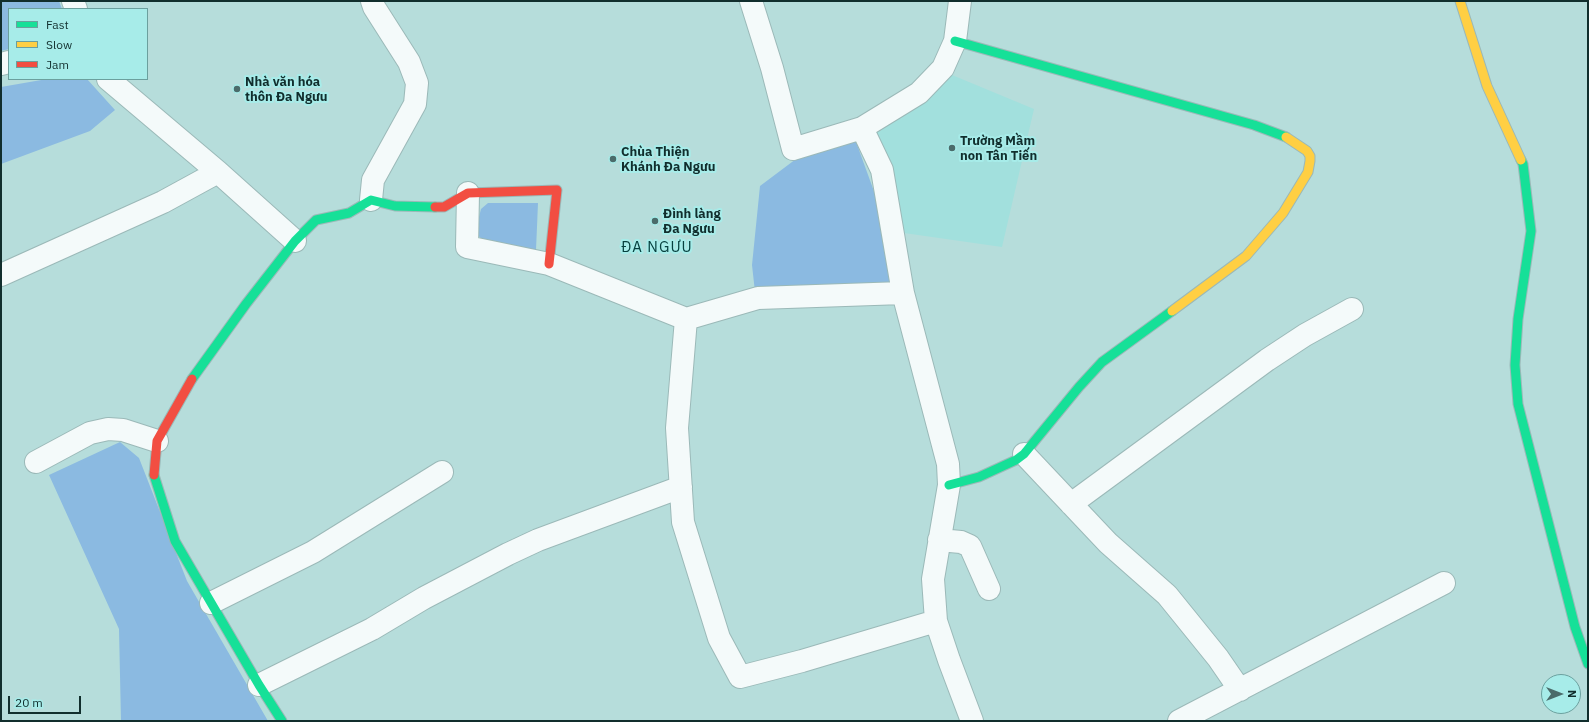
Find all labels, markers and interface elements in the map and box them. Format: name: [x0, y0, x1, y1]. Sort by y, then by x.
legend: [8, 8, 148, 80]
text: Fast: [46, 17, 69, 32]
text: Slow: [46, 37, 72, 52]
text: Jam: [46, 57, 69, 72]
place label: Nhà văn hóa thôn Đa Ngưu: [245, 74, 327, 105]
marker: Nhà văn hóa thôn Đa Ngưu: [232, 84, 242, 94]
place label: Trường Mầm non Tân Tiến: [960, 133, 1037, 164]
marker: Trường Mầm non Tân Tiến: [947, 143, 957, 153]
place label: Chùa Thiện Khánh Đa Ngưu: [621, 144, 715, 175]
marker: Chùa Thiện Khánh Đa Ngưu: [608, 154, 618, 164]
place label: Đình làng Đa Ngưu: [663, 206, 721, 237]
marker: Đình làng Đa Ngưu: [650, 216, 660, 226]
district label: ĐA NGƯU: [621, 239, 693, 257]
north arrow: [1541, 674, 1581, 714]
scale bar: [10, 688, 83, 714]
text: N: [1565, 690, 1579, 698]
text: 20 m: [15, 695, 43, 710]

